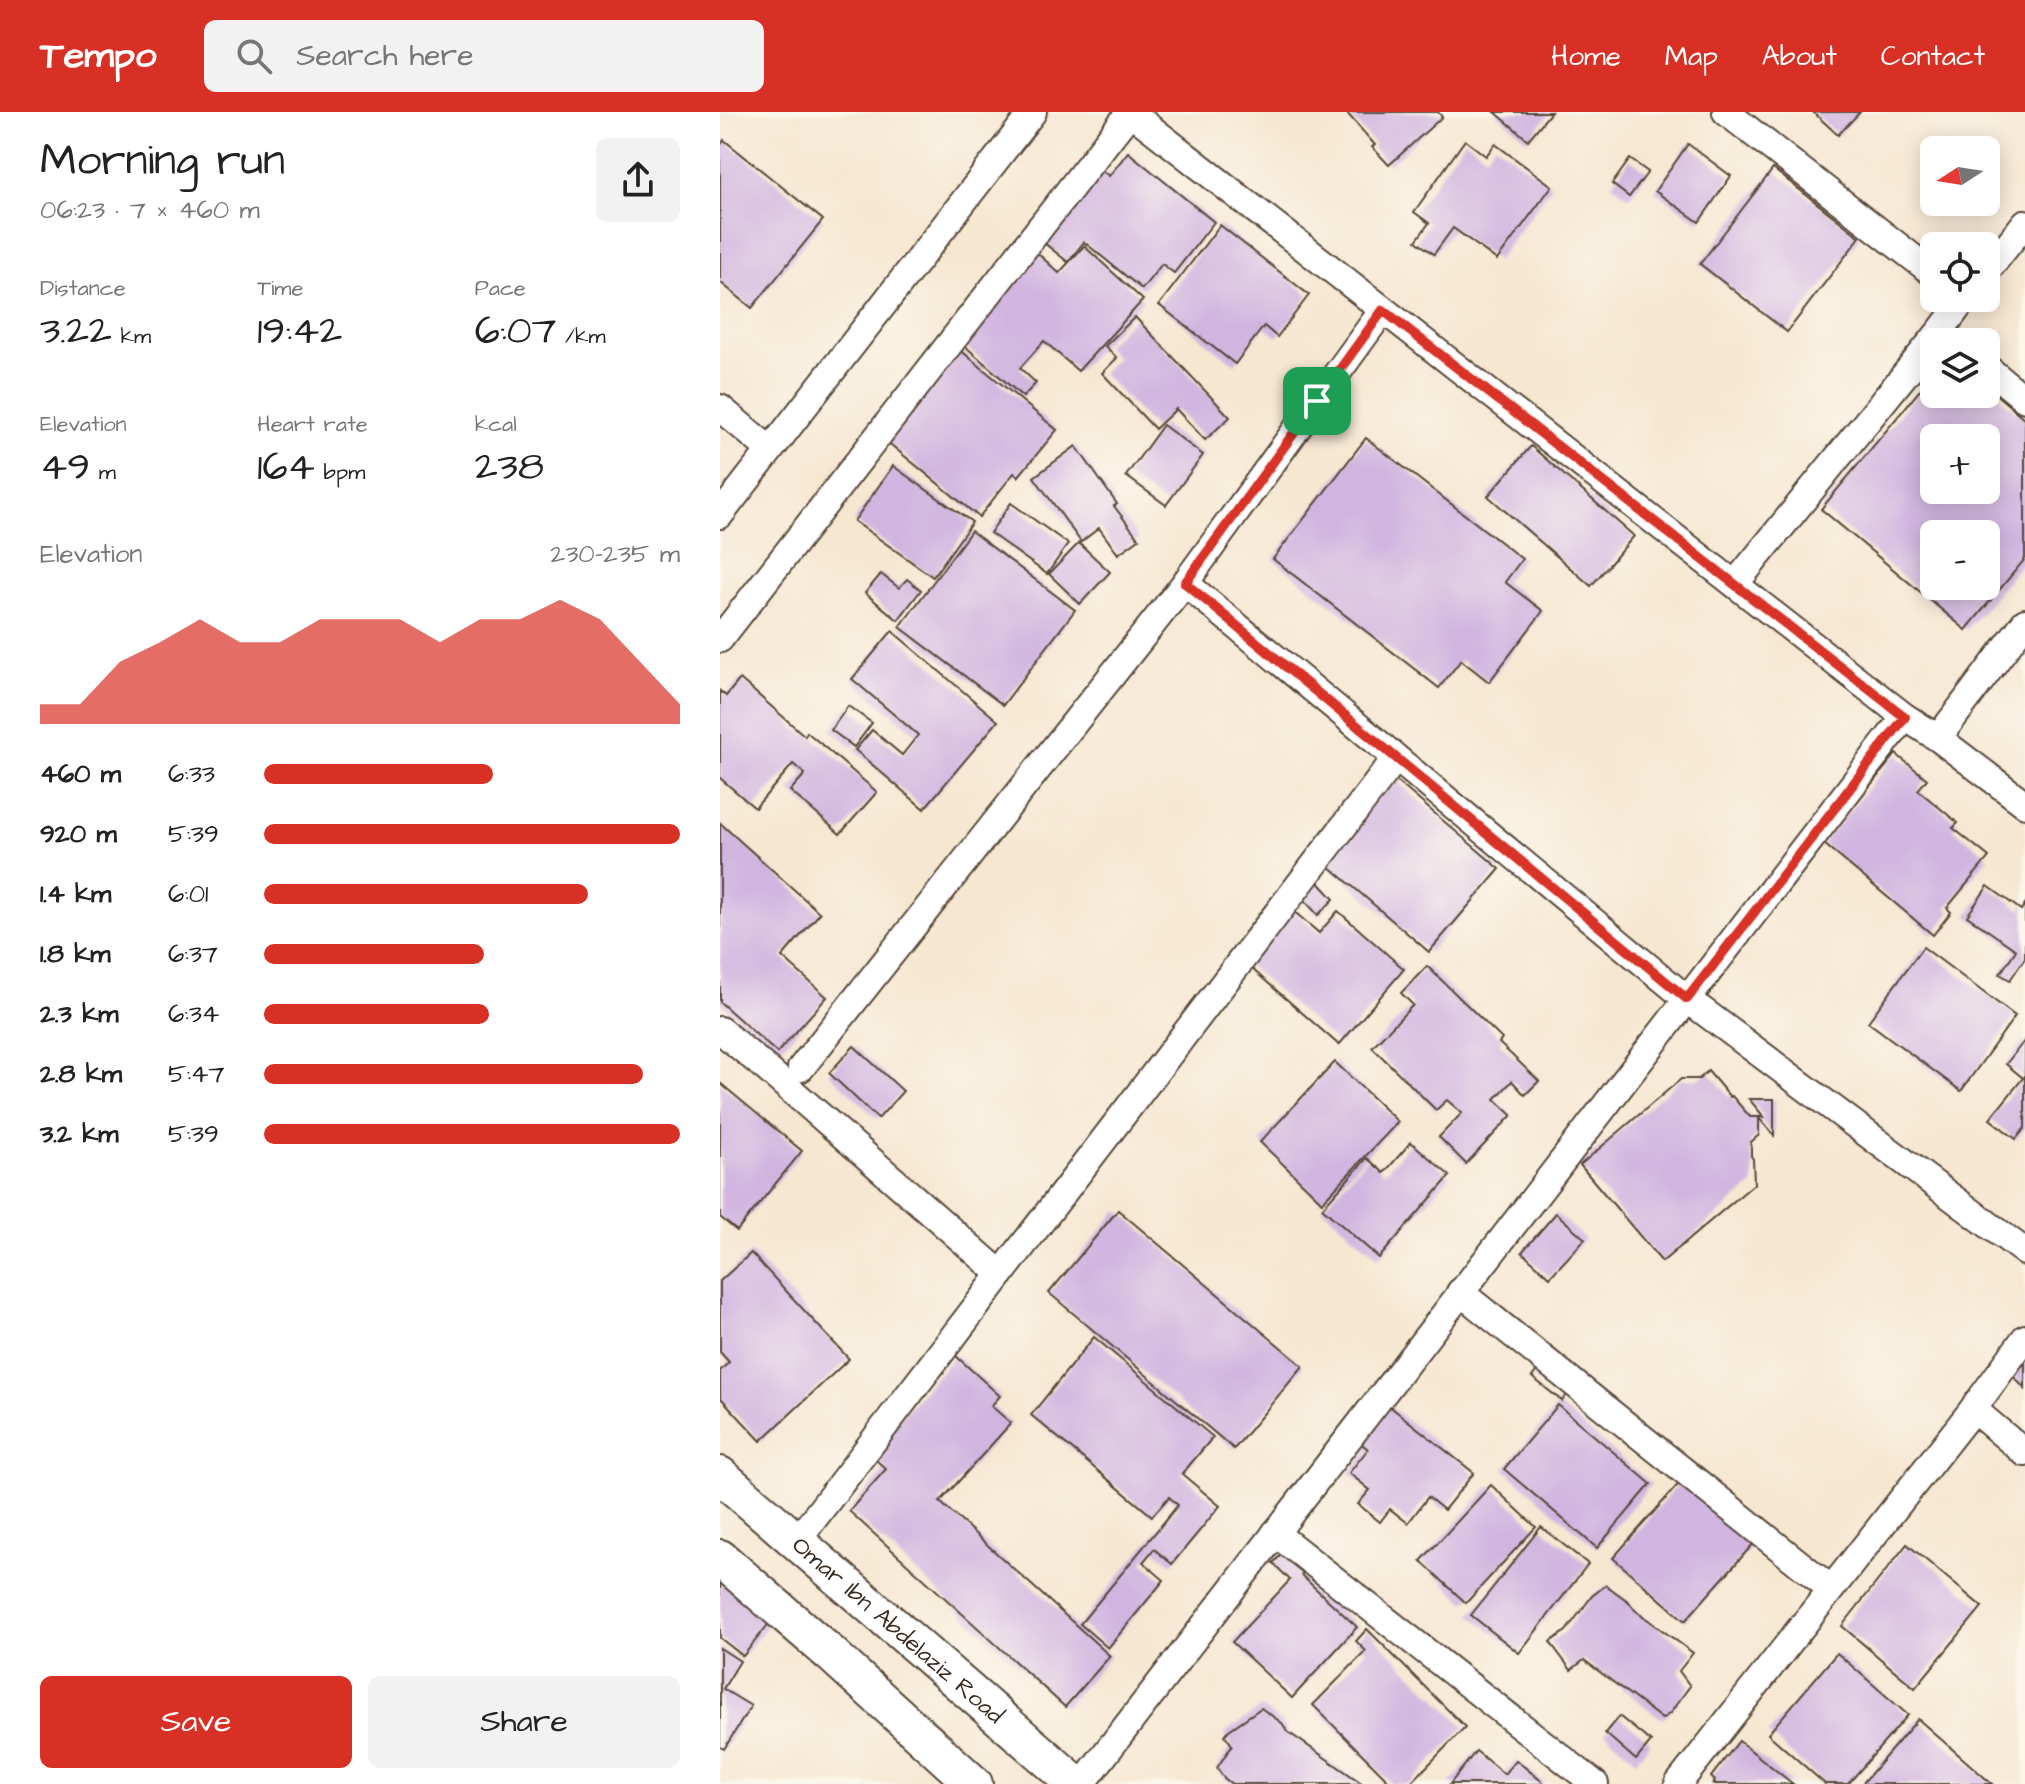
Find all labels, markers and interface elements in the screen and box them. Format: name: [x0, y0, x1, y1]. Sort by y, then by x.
search box: [204, 20, 764, 92]
text: Tempo: [40, 30, 156, 82]
icon: search: [232, 34, 276, 78]
text: Search here: [296, 35, 473, 77]
text: Home: [1551, 37, 1621, 76]
text: Map: [1665, 37, 1718, 76]
text: About: [1762, 37, 1837, 76]
text: Contact: [1881, 37, 1985, 76]
text: Morning run: [40, 131, 285, 192]
north arrow: [1920, 136, 2000, 216]
map controls: [1920, 136, 2000, 600]
button: share: [596, 138, 680, 222]
text: 06:23 · 7 × 460 m: [40, 192, 260, 228]
button: locate: [1920, 232, 2000, 312]
text: Distance: [40, 273, 126, 304]
text: Time: [257, 273, 303, 304]
text: Pace: [475, 273, 526, 304]
text: 3.22: [40, 304, 112, 359]
text: 19:42: [257, 304, 342, 359]
text: 6:07: [475, 304, 556, 359]
text: km: [112, 321, 151, 352]
text: /km: [556, 321, 606, 352]
button: layers: [1920, 328, 2000, 408]
pin: [1283, 367, 1351, 435]
icon: arrive: [1295, 379, 1339, 423]
text: Elevation: [40, 409, 127, 440]
text: Heart rate: [257, 409, 368, 440]
text: kcal: [475, 409, 517, 440]
button: +: [1920, 424, 2000, 504]
text: 49: [40, 440, 90, 495]
text: 164: [257, 440, 315, 495]
text: 238: [475, 440, 544, 495]
text: m: [90, 457, 116, 488]
text: bpm: [315, 457, 365, 488]
button: −: [1920, 520, 2000, 600]
text: Elevation: [40, 536, 142, 572]
text: 230–235 m: [550, 536, 680, 572]
text: 460 m: [40, 756, 121, 792]
text: 6:33: [168, 756, 215, 792]
text: 920 m: [40, 816, 117, 852]
text: 5:39: [168, 816, 219, 852]
text: 1.4 km: [40, 876, 111, 912]
text: 6:01: [168, 876, 208, 912]
text: 1.8 km: [40, 936, 110, 972]
text: 6:37: [168, 936, 218, 972]
text: 2.3 km: [40, 996, 118, 1032]
text: 6:34: [168, 996, 220, 1032]
text: 2.8 km: [40, 1056, 122, 1092]
text: 5:47: [168, 1056, 224, 1092]
text: 3.2 km: [40, 1116, 118, 1152]
text: 5:39: [168, 1116, 219, 1152]
street label: Omar Ibn Abdelaziz Road: [784, 1529, 1011, 1732]
button: Save: [40, 1676, 352, 1768]
button: Share: [368, 1676, 680, 1768]

